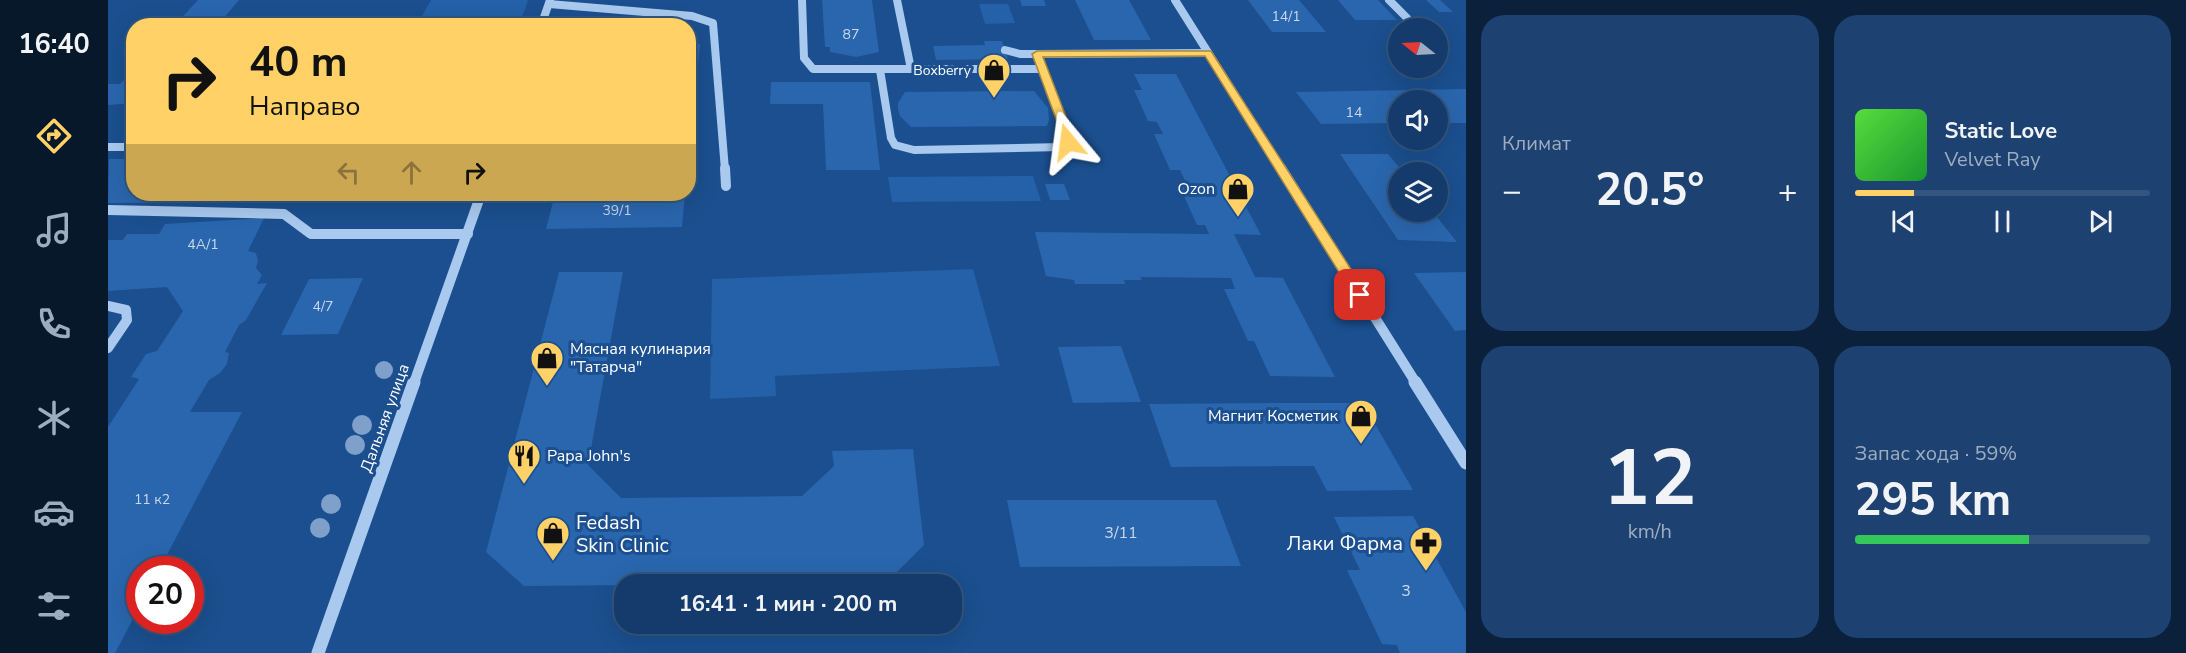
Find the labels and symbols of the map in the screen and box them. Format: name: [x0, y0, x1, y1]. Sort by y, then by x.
house number: 14/1: [1271, 7, 1301, 26]
north arrow: [1388, 18, 1448, 78]
house number: 87: [843, 25, 859, 44]
shop icon: Boxberry: [976, 52, 1012, 99]
place label: Boxberry: [913, 61, 972, 80]
house number: 14: [1346, 103, 1362, 122]
position arrow: [1036, 110, 1100, 174]
shop icon: Ozon: [1220, 171, 1256, 218]
place label: Ozon: [1177, 178, 1215, 200]
house number: 39/1: [602, 201, 632, 220]
house number: 4А/1: [187, 235, 219, 254]
pin: [1334, 269, 1385, 320]
house number: 4/7: [313, 297, 333, 316]
place label: Мясная кулинария "Татарча": [570, 338, 711, 378]
shop icon: Мясная кулинария "Татарча": [529, 340, 565, 387]
street label: Дальняя улица: [355, 361, 415, 475]
shop icon: Магнит Косметик: [1343, 398, 1379, 445]
place label: Магнит Косметик: [1208, 405, 1339, 427]
restaurant icon: Papa John's: [506, 438, 542, 485]
place label: Papa John's: [547, 445, 631, 467]
house number: 11 к2: [134, 490, 170, 509]
place label: Fedash Skin Clinic: [576, 509, 669, 559]
shop icon: Fedash Skin Clinic: [535, 515, 571, 562]
house number: 3/11: [1104, 522, 1138, 544]
pharmacy icon: Лаки Фарма: [1408, 525, 1444, 572]
place label: Лаки Фарма: [1287, 530, 1403, 557]
speed limit sign: 20: [126, 556, 204, 634]
house number: 3: [1401, 580, 1411, 602]

